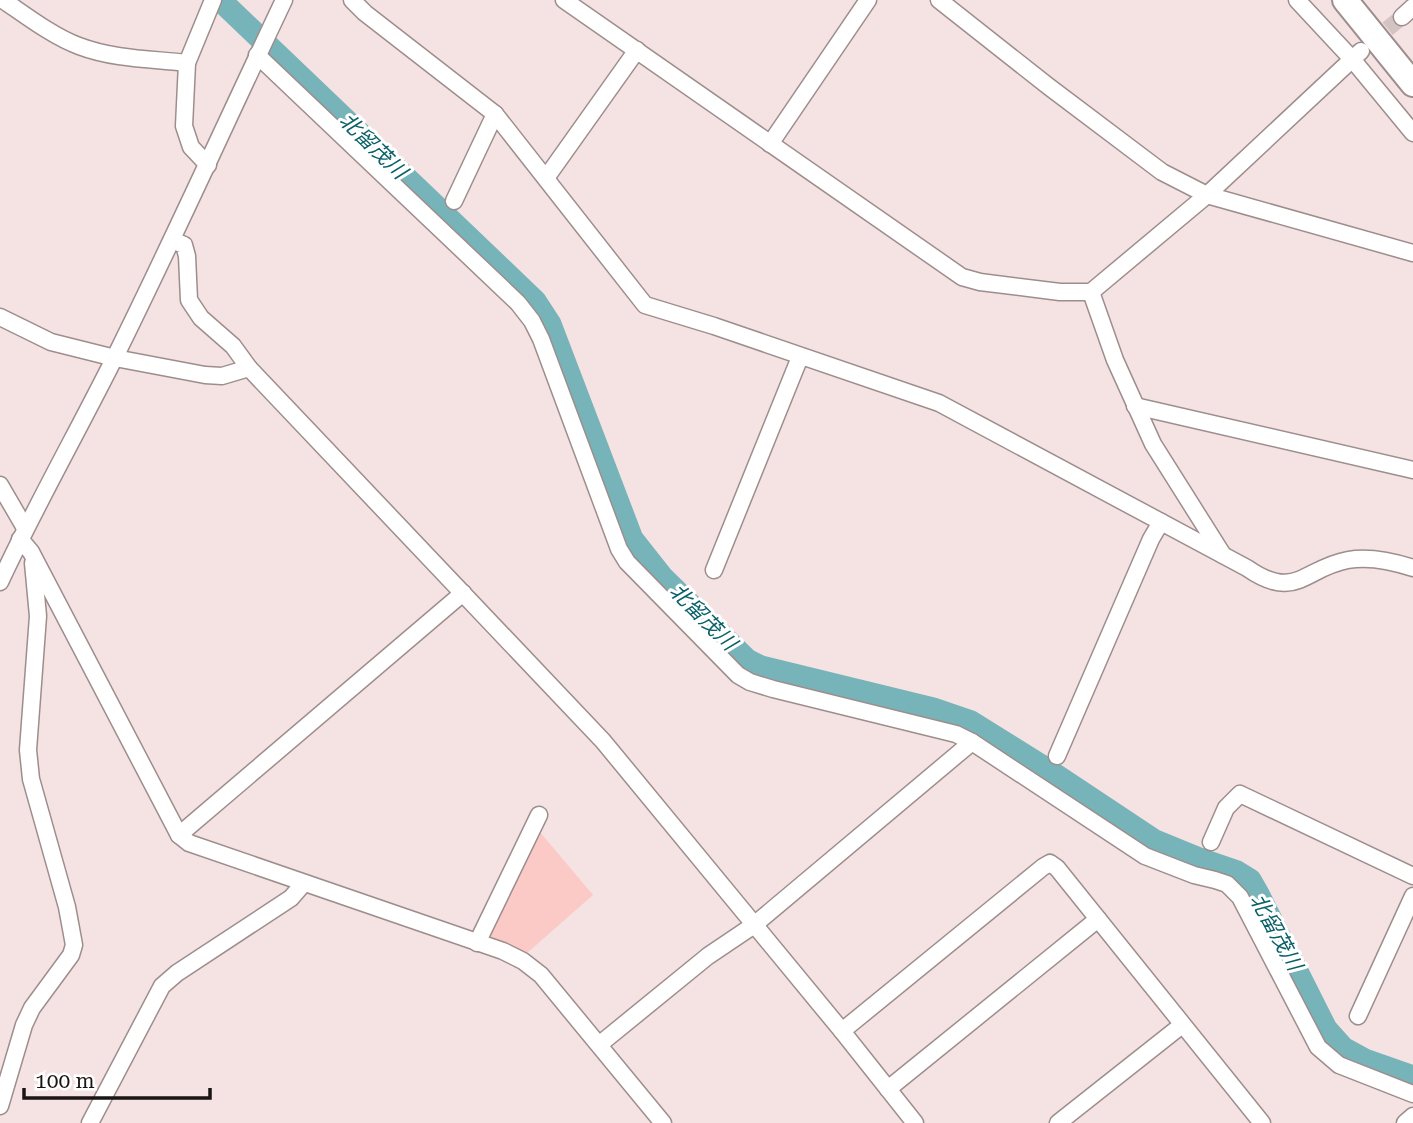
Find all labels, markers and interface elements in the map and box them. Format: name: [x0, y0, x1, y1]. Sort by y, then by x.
water label: 北留茂川: [334, 108, 413, 185]
water label: 北留茂川: [665, 579, 743, 657]
water label: 北留茂川: [1245, 889, 1308, 976]
scale bar: [24, 1056, 210, 1100]
text: 100 m: [35, 1069, 95, 1093]

